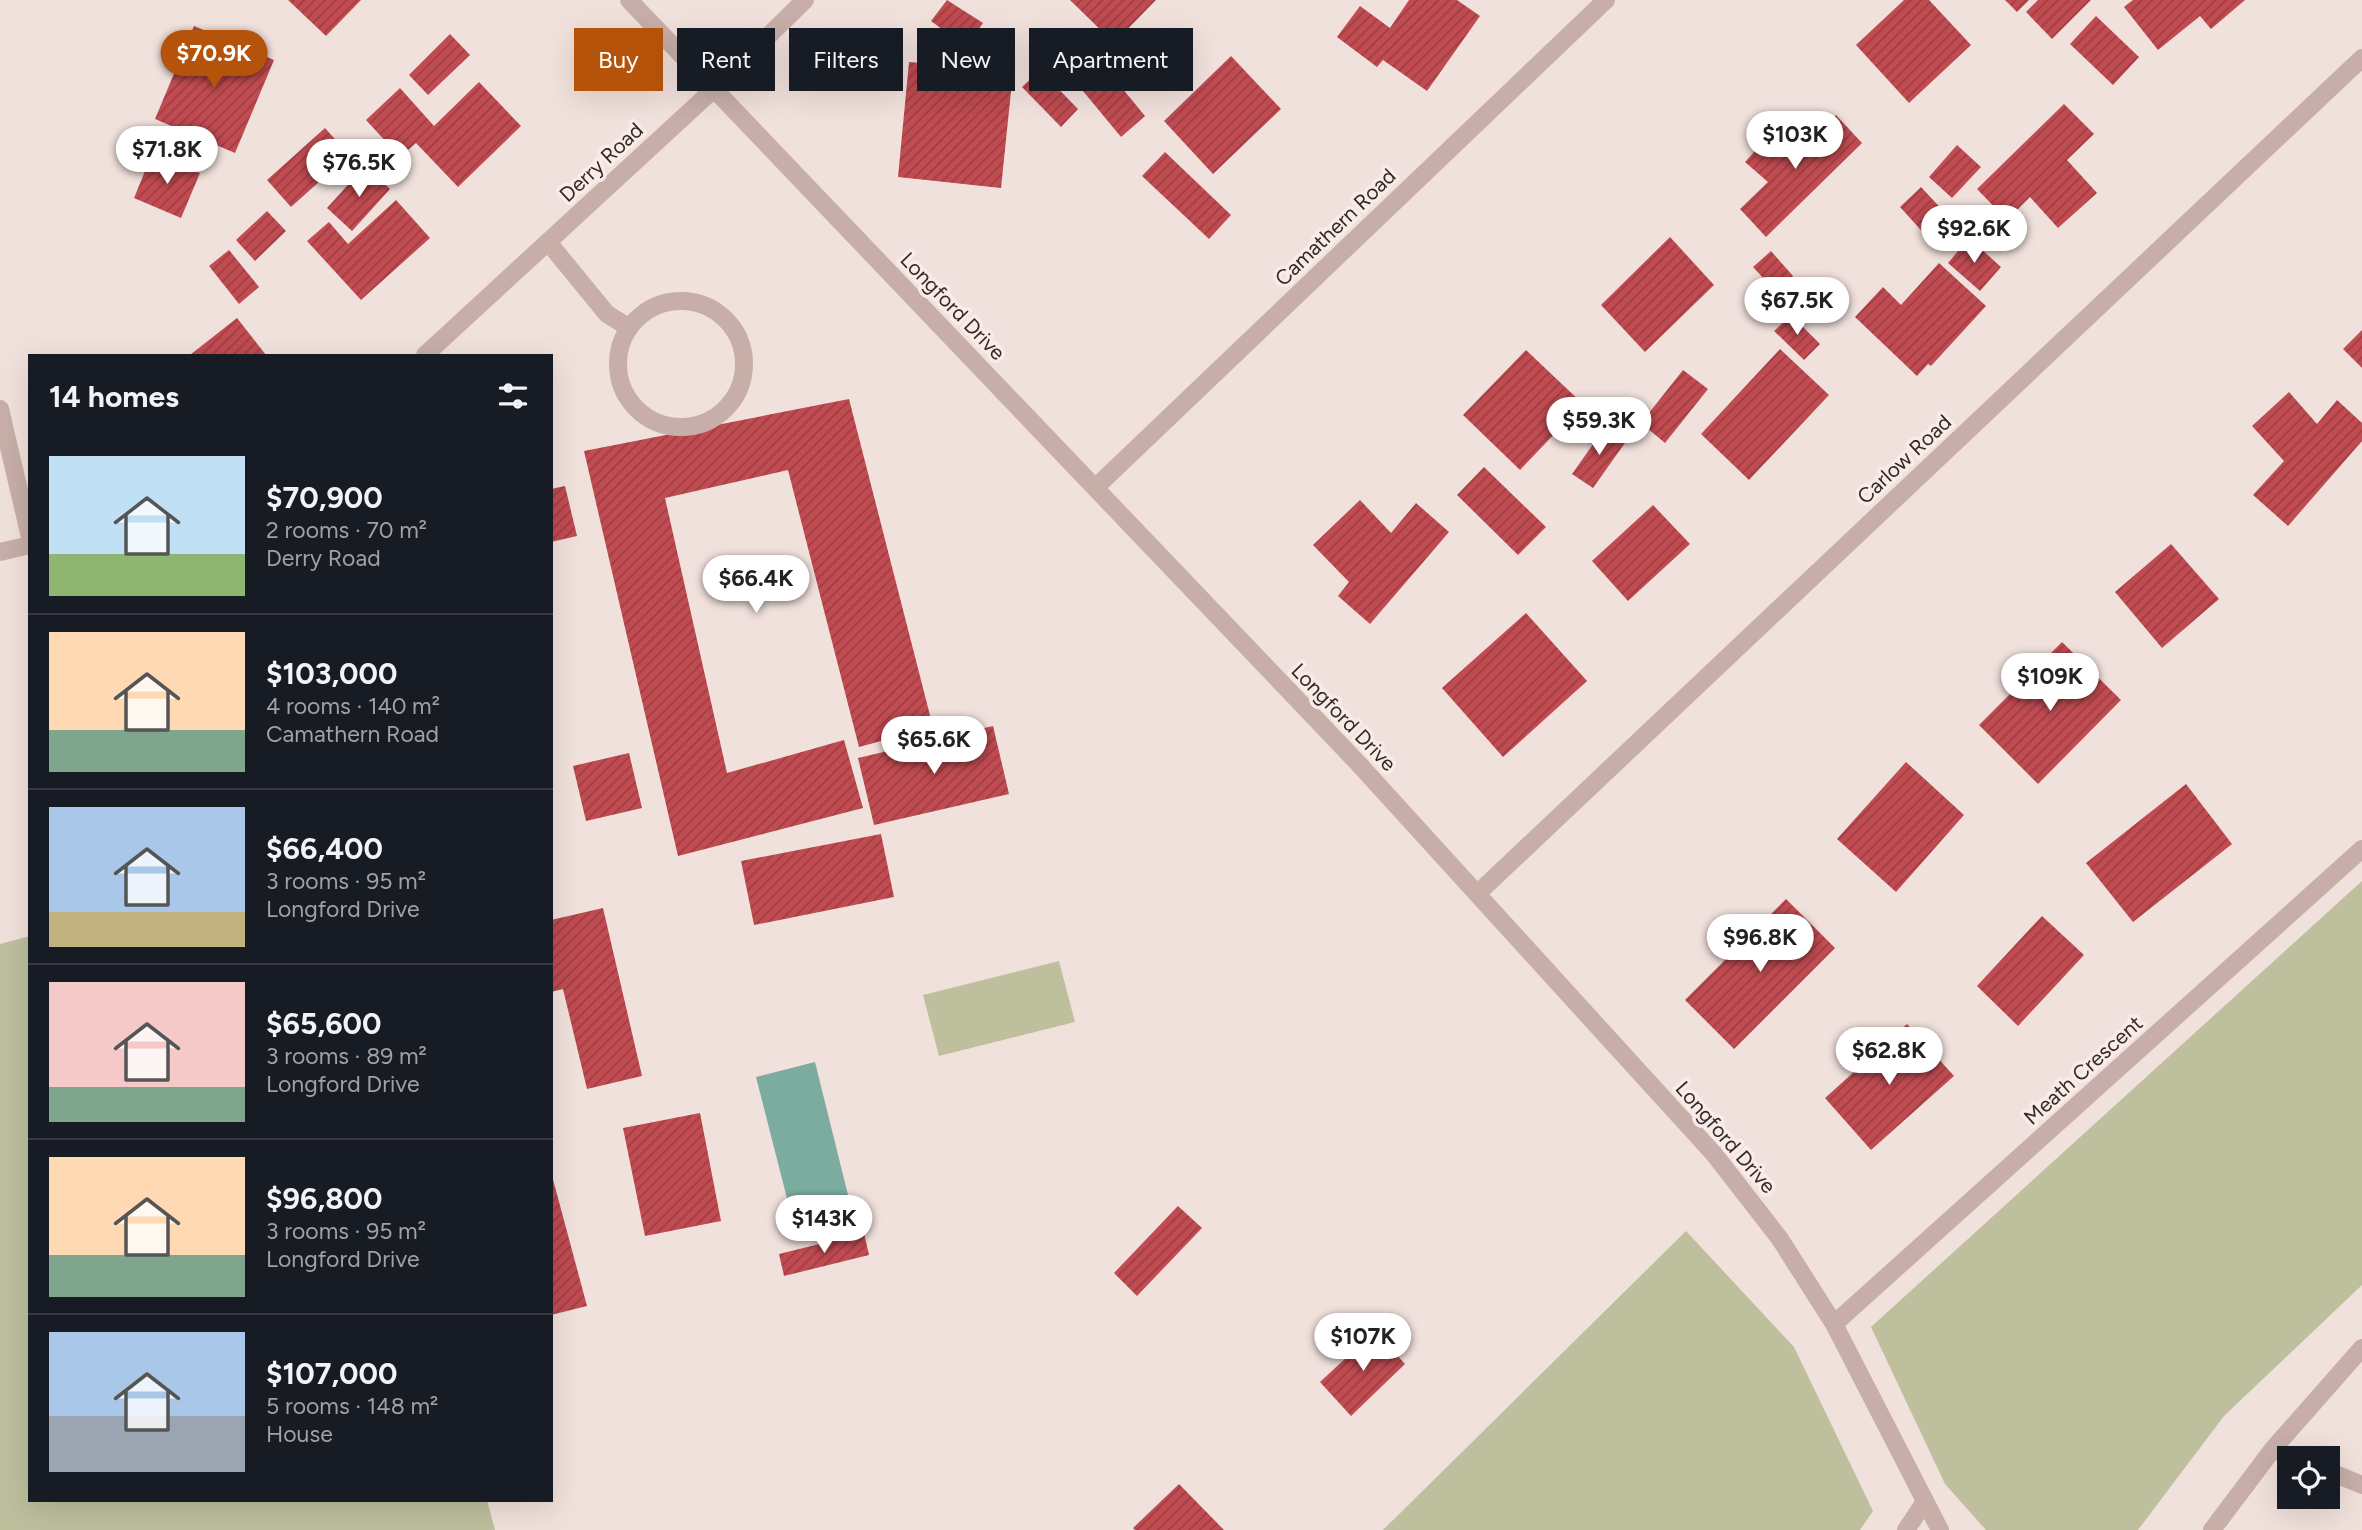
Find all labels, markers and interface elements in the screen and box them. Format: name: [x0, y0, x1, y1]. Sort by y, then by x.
chip: Buy: [574, 28, 663, 91]
chip: Rent: [677, 28, 775, 91]
chip: Filters: [789, 28, 903, 91]
chip: New: [917, 28, 1015, 91]
chip: Apartment: [1029, 28, 1193, 91]
pin: $70.9K: [157, 31, 271, 90]
text: $70.9K: [177, 39, 251, 67]
pin: $103K: [1746, 111, 1844, 171]
street label: Derry Road: [554, 117, 648, 207]
text: $103K: [1762, 120, 1828, 148]
pin: $71.8K: [110, 127, 224, 186]
text: $71.8K: [132, 135, 202, 163]
pin: $76.5K: [302, 140, 416, 199]
text: $76.5K: [322, 148, 396, 176]
street label: Camathern Road: [1270, 163, 1400, 291]
pin: $92.6K: [1917, 205, 2031, 265]
text: $92.6K: [1937, 214, 2011, 242]
street label: Longford Drive: [895, 247, 1011, 365]
pin: $67.5K: [1740, 278, 1854, 337]
text: $67.5K: [1760, 286, 1834, 314]
icon: filters: [494, 377, 532, 415]
text: 14 homes: [49, 378, 179, 415]
pin: $59.3K: [1542, 398, 1656, 457]
text: $59.3K: [1562, 406, 1636, 434]
street label: Carlow Road: [1852, 409, 1956, 509]
text: $70,900: [266, 479, 383, 516]
icon: home: [105, 484, 189, 568]
text: 2 rooms · 70 m²: [266, 516, 427, 544]
text: Derry Road: [266, 544, 381, 572]
pin: $66.4K: [699, 556, 813, 615]
text: $66.4K: [718, 564, 794, 592]
pin: $109K: [2001, 654, 2099, 713]
text: $103,000: [266, 655, 397, 692]
street label: Longford Drive: [1286, 658, 1402, 776]
icon: home: [105, 660, 189, 744]
text: $109K: [2017, 662, 2083, 690]
text: 4 rooms · 140 m²: [266, 692, 440, 720]
pin: $65.6K: [877, 716, 991, 776]
text: Camathern Road: [266, 720, 439, 748]
text: $65.6K: [897, 725, 971, 753]
text: $66,400: [266, 830, 383, 867]
icon: home: [105, 835, 189, 919]
text: 3 rooms · 95 m²: [266, 867, 426, 895]
text: Longford Drive: [266, 895, 420, 923]
pin: $96.8K: [1703, 914, 1817, 974]
text: $96.8K: [1723, 923, 1797, 951]
text: $65,600: [266, 1005, 381, 1042]
icon: home: [105, 1010, 189, 1094]
street label: Meath Crescent: [2019, 1010, 2147, 1130]
pin: $62.8K: [1832, 1028, 1946, 1087]
text: $62.8K: [1852, 1036, 1926, 1064]
text: 3 rooms · 89 m²: [266, 1042, 427, 1070]
text: Longford Drive: [266, 1070, 420, 1098]
street label: Longford Drive: [1671, 1076, 1781, 1198]
text: $96,800: [266, 1180, 382, 1217]
icon: home: [105, 1185, 189, 1269]
pin: $143K: [775, 1196, 873, 1255]
text: $143K: [791, 1204, 857, 1232]
text: 3 rooms · 95 m²: [266, 1217, 426, 1245]
text: Longford Drive: [266, 1245, 420, 1273]
pin: $107K: [1314, 1314, 1412, 1373]
text: $107K: [1330, 1322, 1396, 1350]
text: $107,000: [266, 1355, 397, 1392]
icon: home: [105, 1360, 189, 1444]
text: 5 rooms · 148 m²: [266, 1392, 438, 1420]
text: House: [266, 1420, 333, 1448]
map controls: [2277, 1446, 2340, 1509]
button: locate: [2277, 1446, 2340, 1509]

